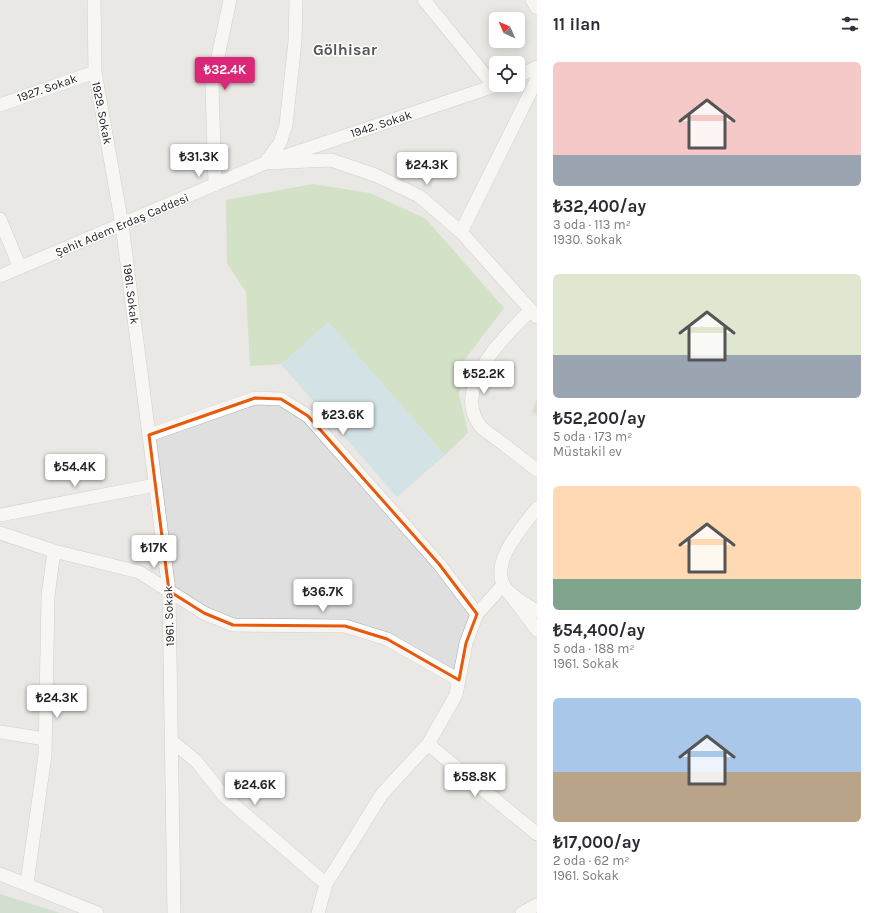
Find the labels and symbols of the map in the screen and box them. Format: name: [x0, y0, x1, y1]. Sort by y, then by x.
north arrow: [489, 12, 525, 48]
district label: Gölhisar: [313, 40, 378, 59]
pin: ₺32.4K: [192, 57, 258, 91]
street label: 1927. Sokak: [15, 71, 79, 105]
street label: 1929. Sokak: [89, 80, 115, 146]
street label: 1942. Sokak: [349, 107, 414, 140]
pin: ₺31.3K: [166, 144, 232, 178]
pin: ₺24.3K: [394, 152, 460, 186]
street label: Şehit Adem Erdaş Caddesi: [53, 190, 191, 260]
street label: 1961. Sokak: [120, 263, 142, 325]
pin: ₺52.2K: [451, 361, 517, 395]
pin: ₺23.6K: [310, 402, 376, 436]
pin: ₺54.4K: [42, 454, 108, 488]
pin: ₺17K: [130, 535, 178, 569]
pin: ₺36.7K: [290, 579, 356, 613]
street label: 1961. Sokak: [161, 585, 177, 647]
pin: ₺24.3K: [24, 685, 90, 719]
pin: ₺58.8K: [442, 764, 508, 798]
pin: ₺24.6K: [222, 772, 288, 806]

